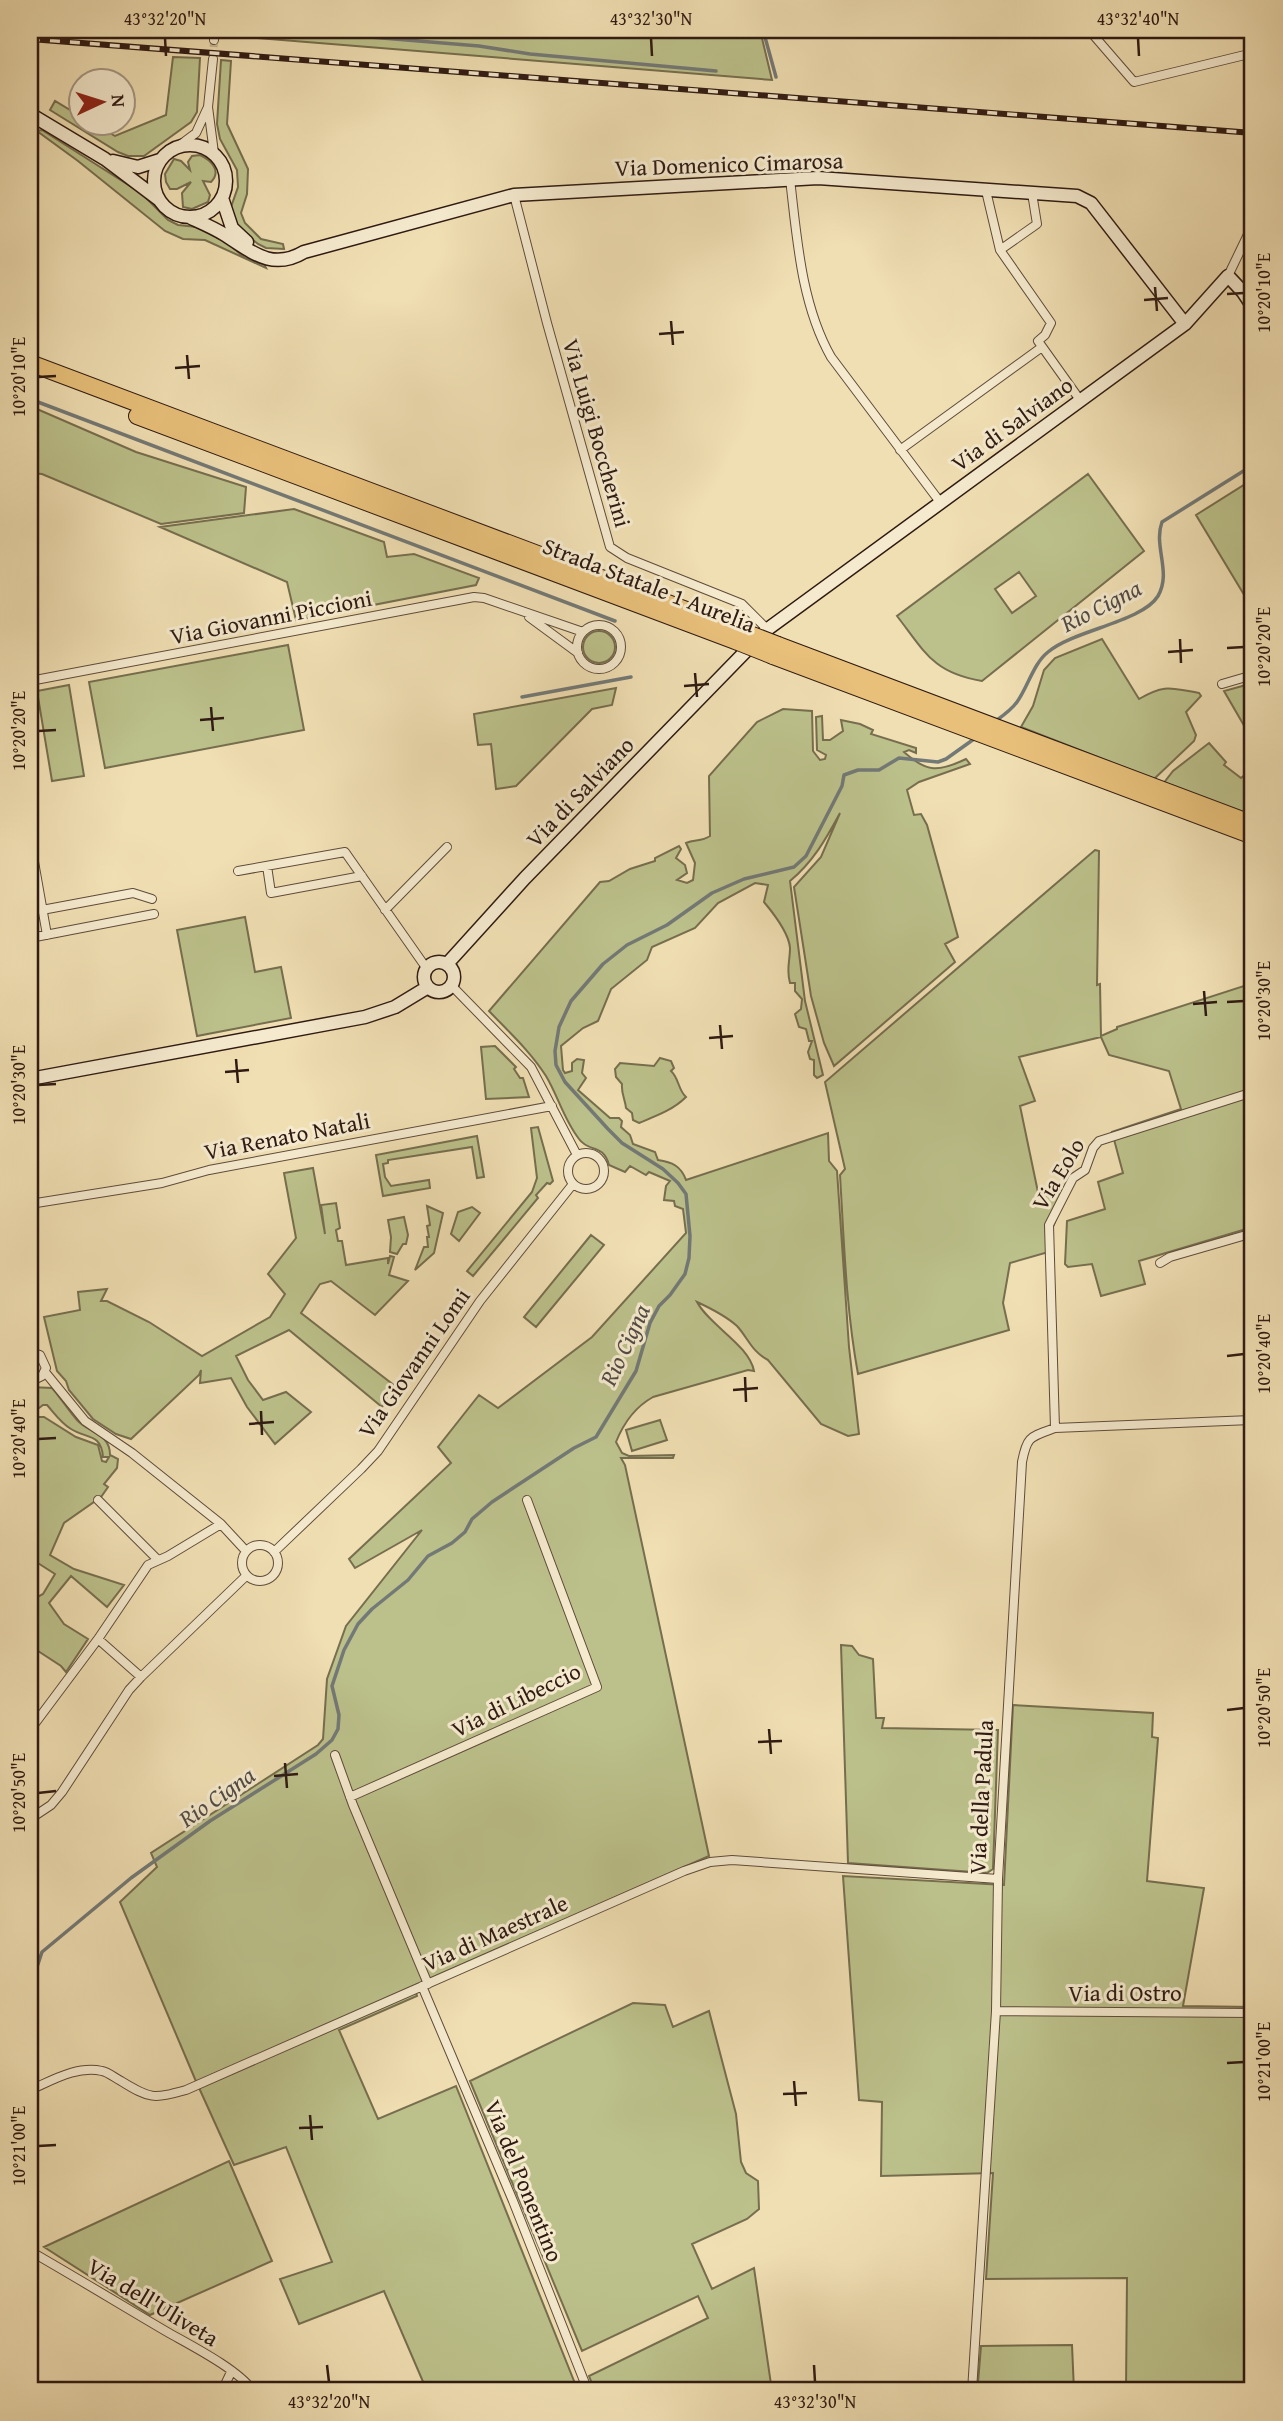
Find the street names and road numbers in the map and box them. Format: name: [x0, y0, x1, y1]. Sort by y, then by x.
street label: Via Domenico Cimarosa: [614, 143, 844, 184]
street label: Via Luigi Boccherini: [555, 335, 640, 531]
street label: Via di Salviano: [944, 368, 1079, 479]
street label: Strada Statale 1 Aurelia: [538, 529, 760, 640]
street label: Via Giovanni Piccioni: [167, 581, 375, 652]
street label: Via di Salviano: [518, 729, 641, 855]
street label: Via Renato Natali: [201, 1103, 373, 1168]
street label: Via Eolo: [1023, 1131, 1092, 1216]
street label: Via Giovanni Lomi: [350, 1281, 478, 1444]
street label: Via di Libeccio: [446, 1654, 586, 1745]
street label: Via della Padula: [960, 1719, 1001, 1875]
street label: Via di Maestrale: [417, 1886, 573, 1979]
street label: Via di Ostro: [1068, 1976, 1182, 2009]
street label: Via del Ponentino: [477, 2095, 572, 2267]
street label: Via dell'Uliveta: [81, 2249, 225, 2354]

